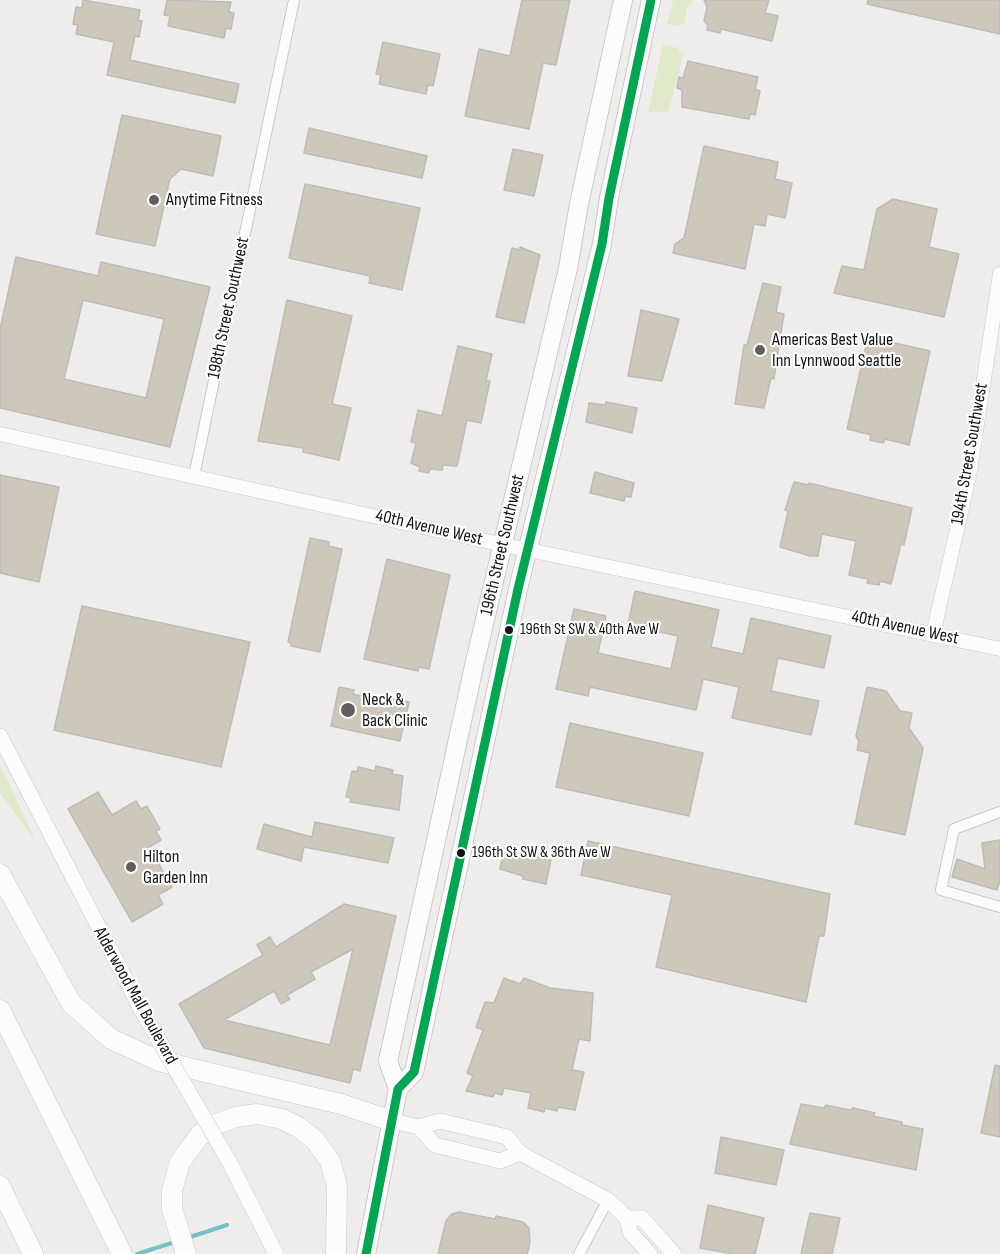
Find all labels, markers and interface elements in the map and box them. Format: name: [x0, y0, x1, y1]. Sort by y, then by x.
place label: Anytime Fitness: [166, 189, 263, 211]
marker: Anytime Fitness: [147, 193, 161, 207]
street label: 198th Street Southwest: [203, 235, 255, 381]
place label: Americas Best Value Inn Lynnwood Seattle: [772, 329, 901, 372]
marker: Americas Best Value Inn Lynnwood Seattle: [753, 343, 767, 357]
street label: 194th Street Southwest: [947, 381, 993, 527]
street label: 196th Street Southwest: [476, 472, 530, 618]
street label: 40th Avenue West: [373, 505, 485, 551]
street label: 40th Avenue West: [849, 606, 961, 650]
place label: 196th St SW & 40th Ave W: [520, 620, 659, 640]
marker: 196th St SW & 40th Ave W: [503, 624, 515, 636]
place label: Neck & Back Clinic: [362, 689, 428, 732]
marker: Neck & Back Clinic: [339, 701, 357, 719]
place label: 196th St SW & 36th Ave W: [472, 843, 611, 863]
place label: Hilton Garden Inn: [143, 846, 208, 888]
marker: 196th St SW & 36th Ave W: [455, 847, 467, 859]
marker: Hilton Garden Inn: [124, 860, 138, 874]
street label: Alderwood Mall Boulevard: [88, 924, 182, 1068]

